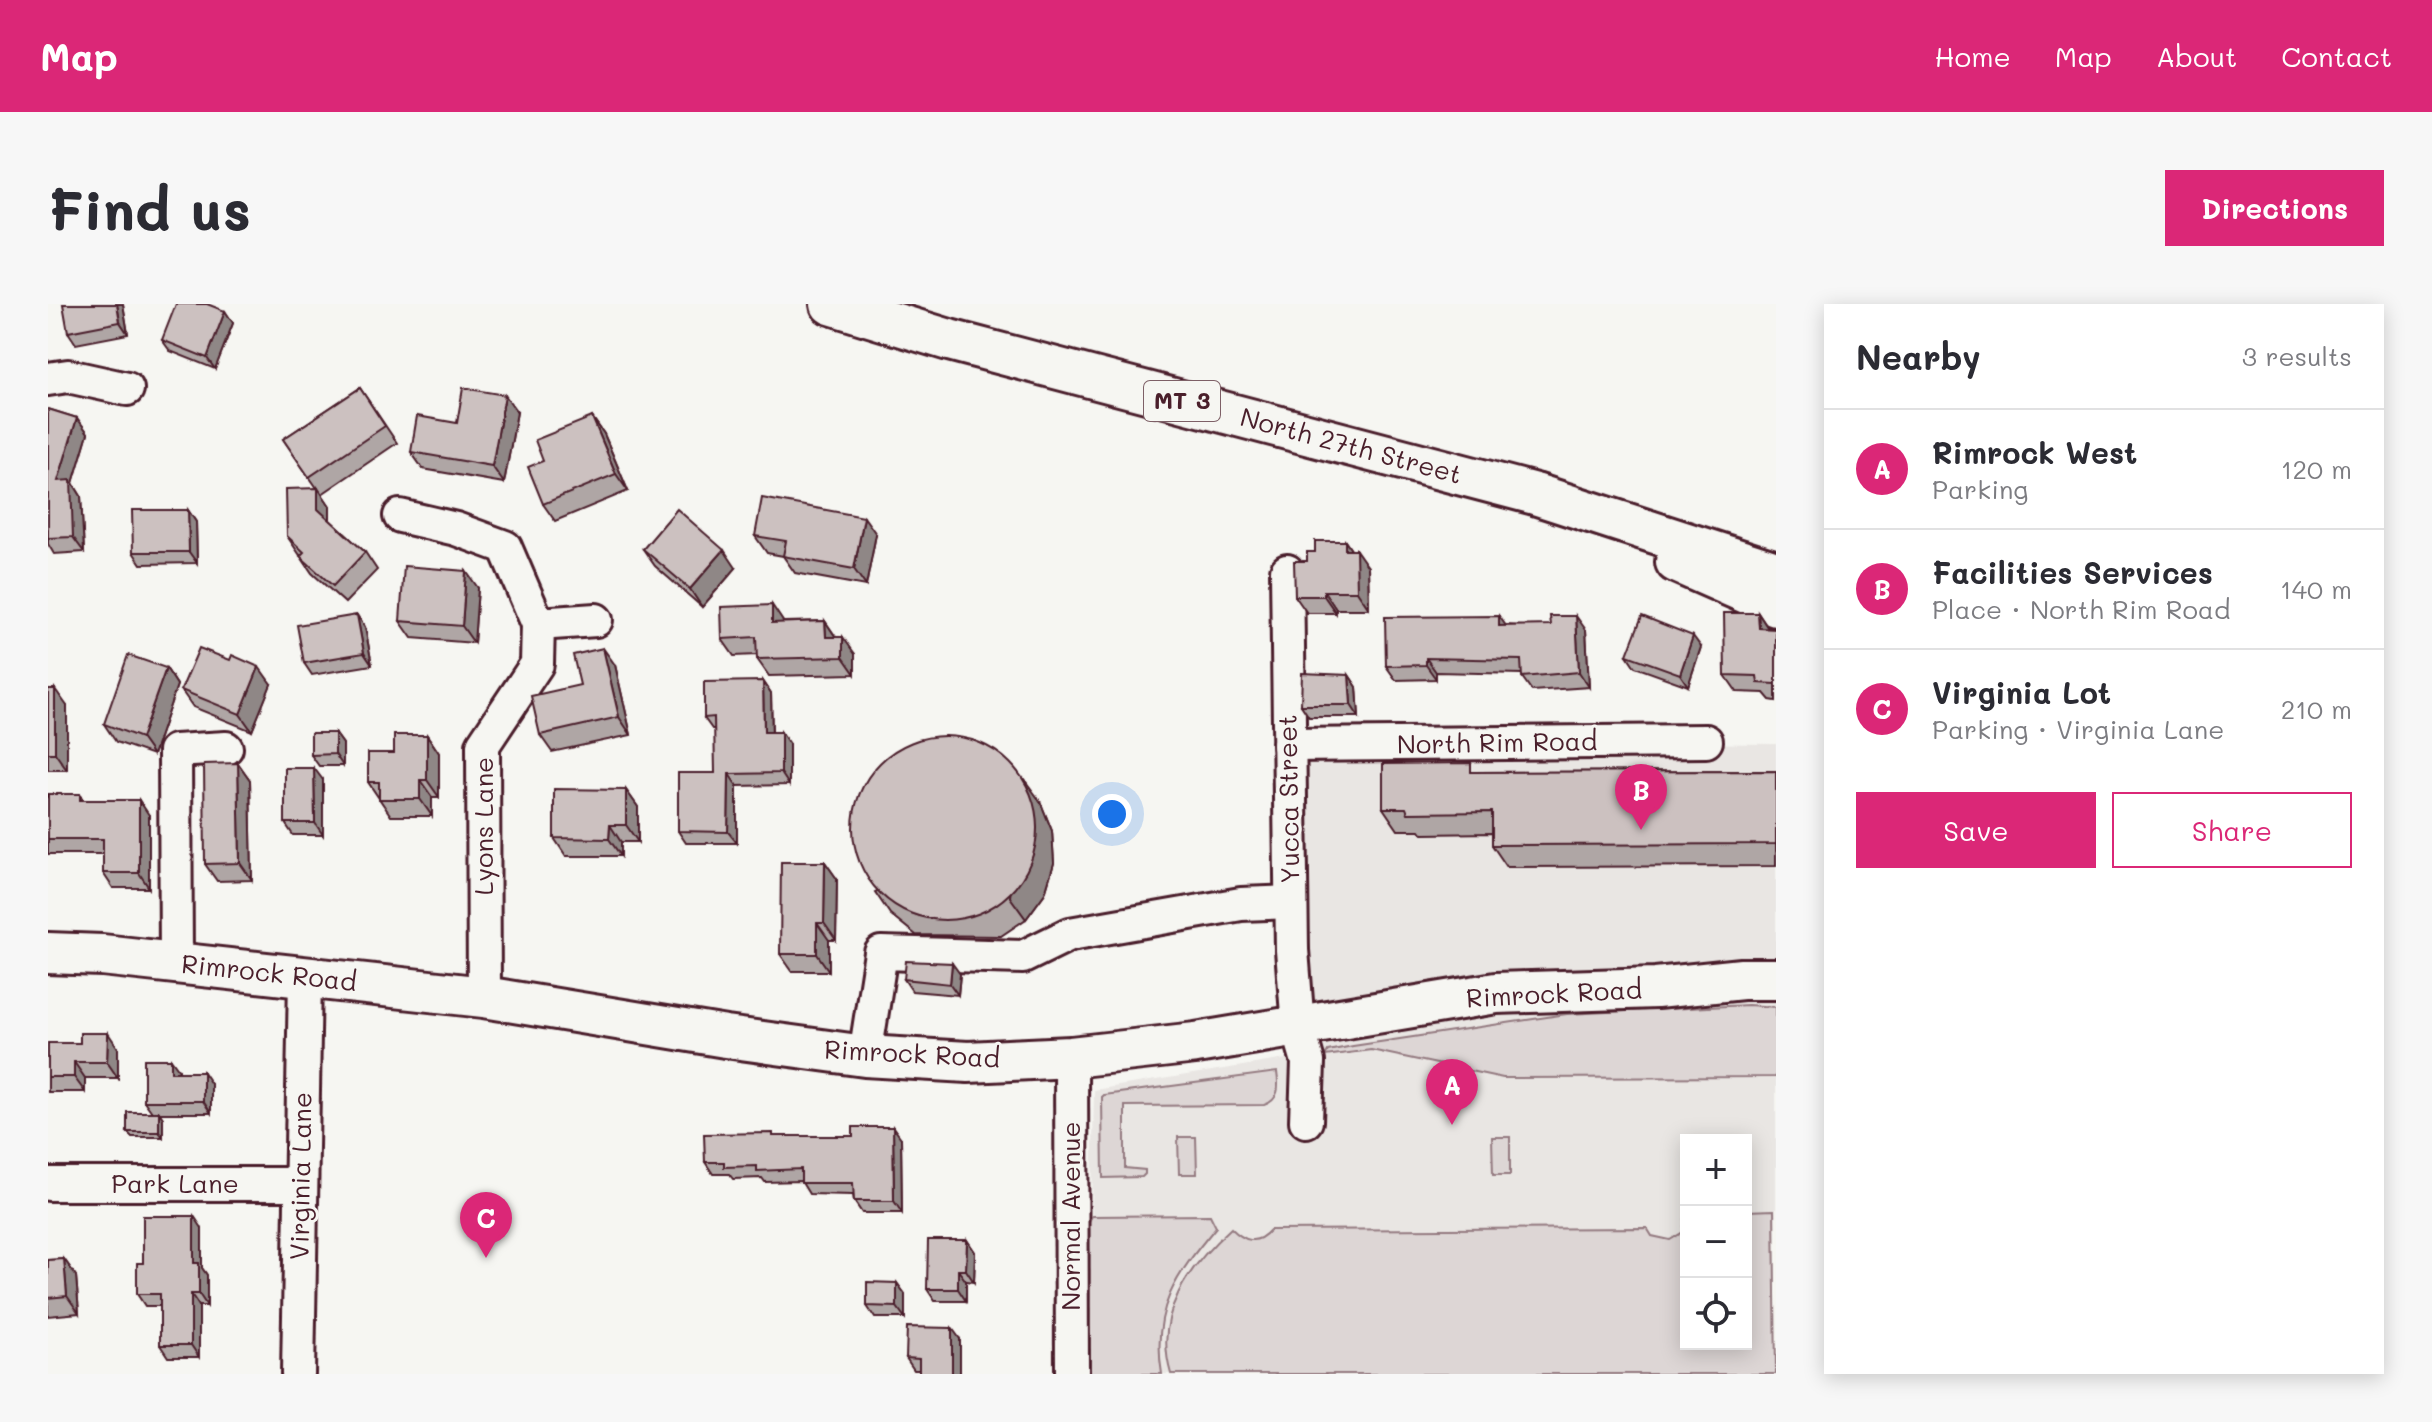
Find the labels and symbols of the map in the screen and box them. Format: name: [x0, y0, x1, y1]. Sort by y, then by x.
road number: MT 3: [1144, 381, 1220, 421]
street label: North 27th Street: [1237, 399, 1466, 491]
street label: Yucca Street: [1270, 714, 1306, 884]
street label: North Rim Road: [1396, 723, 1598, 761]
street label: Lyons Lane: [466, 757, 500, 895]
pin: B: [1615, 764, 1667, 830]
your location: [1092, 794, 1132, 834]
street label: Rimrock Road: [180, 946, 358, 998]
street label: Rimrock Road: [1465, 971, 1643, 1015]
street label: Rimrock Road: [823, 1031, 1001, 1075]
pin: A: [1426, 1059, 1478, 1125]
street label: Virginia Lane: [282, 1092, 318, 1260]
street label: Normal Avenue: [1053, 1121, 1087, 1311]
street label: Park Lane: [111, 1166, 239, 1200]
pin: C: [460, 1192, 512, 1258]

